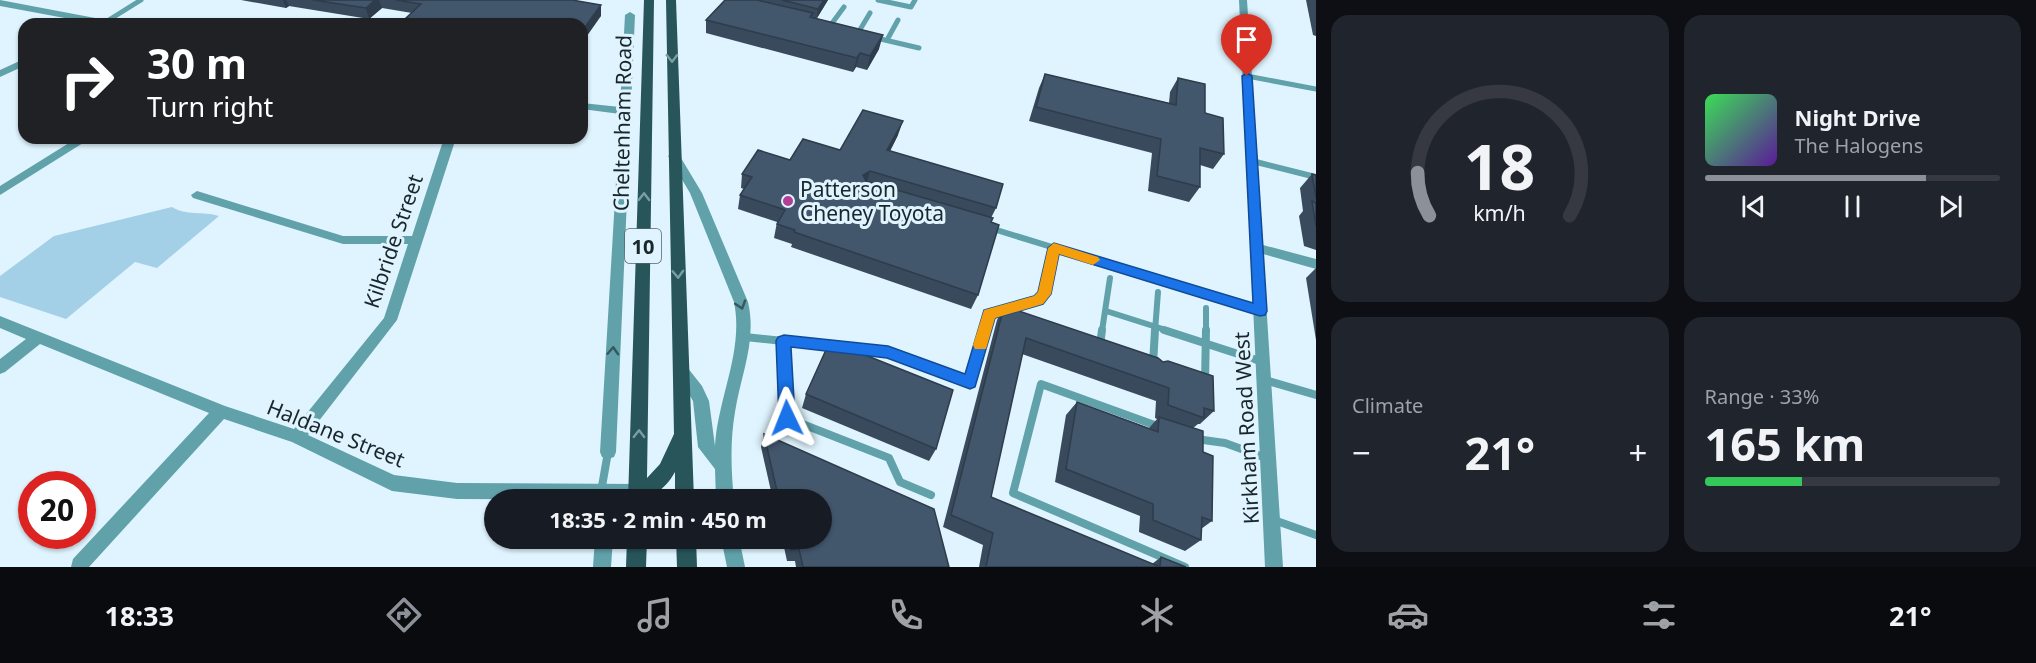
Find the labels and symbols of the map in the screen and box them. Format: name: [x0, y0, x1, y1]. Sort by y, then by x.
pin: [1221, 14, 1272, 76]
street label: Cheltenham Road: [606, 35, 638, 211]
one-way arrow: [666, 54, 678, 63]
street label: Kilbride Street: [357, 170, 429, 312]
place label: Patterson Cheney Toyota: [800, 175, 944, 227]
one-way arrow: [638, 192, 650, 201]
marker: Patterson Cheney Toyota: [781, 194, 795, 208]
road number: 10: [625, 229, 661, 263]
one-way arrow: [672, 270, 685, 279]
one-way arrow: [734, 299, 746, 310]
street label: Kirkham Road West: [1227, 331, 1265, 525]
one-way arrow: [607, 347, 620, 356]
position arrow: [755, 386, 819, 450]
street label: Haldane Street: [263, 393, 409, 474]
one-way arrow: [633, 429, 645, 438]
speed limit sign: 20: [18, 471, 96, 549]

